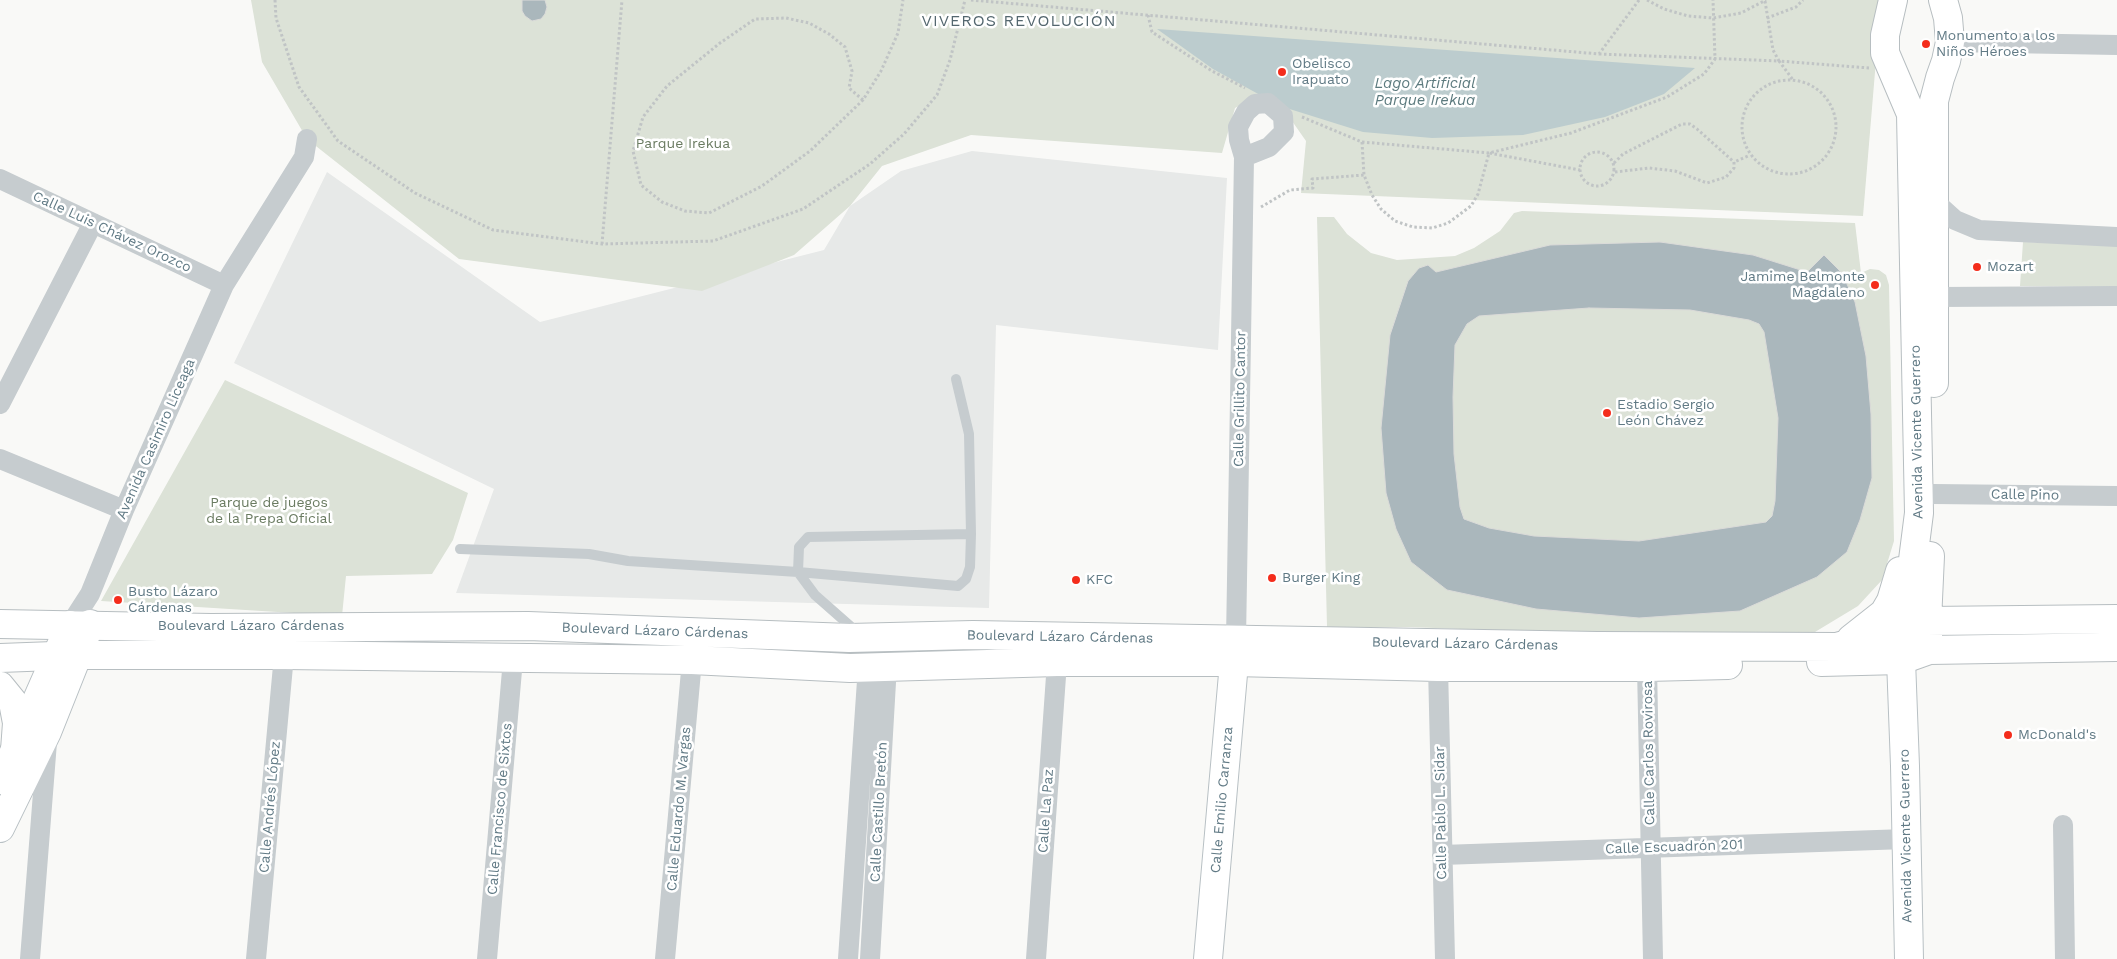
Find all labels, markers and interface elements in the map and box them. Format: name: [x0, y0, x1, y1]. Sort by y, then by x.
district label: VIVEROS REVOLUCIÓN: [919, 11, 1119, 31]
place label: Monumento a los Niños Héroes: [1936, 28, 2055, 60]
marker: Monumento a los Niños Héroes: [1920, 38, 1932, 50]
place label: Obelisco Irapuato: [1292, 56, 1351, 88]
marker: Obelisco Irapuato: [1276, 66, 1288, 78]
water label: Lago Artificial Parque Irekua: [1374, 75, 1476, 110]
park label: Parque Irekua: [636, 136, 730, 152]
street label: Calle Luis Chávez Orozco: [30, 188, 194, 276]
place label: Mozart: [1987, 259, 2034, 275]
marker: Mozart: [1971, 261, 1983, 273]
place label: Jamime Belmonte Magdaleno: [1740, 269, 1865, 302]
marker: Jamime Belmonte Magdaleno: [1869, 279, 1881, 291]
street label: Calle Grillito Cantor: [1230, 331, 1250, 467]
street label: Avenida Vicente Guerrero: [1907, 345, 1927, 519]
street label: Avenida Casimiro Liceaga: [113, 356, 199, 522]
place label: Estadio Sergio León Chávez: [1617, 397, 1715, 430]
marker: Estadio Sergio León Chávez: [1601, 407, 1613, 419]
street label: Calle Pino: [1991, 486, 2059, 504]
park label: Parque de juegos de la Prepa Oficial: [206, 495, 332, 528]
place label: Burger King: [1282, 570, 1360, 586]
place label: KFC: [1086, 572, 1113, 588]
marker: Burger King: [1266, 572, 1278, 584]
marker: KFC: [1070, 574, 1082, 586]
place label: Busto Lázaro Cárdenas: [128, 584, 218, 616]
marker: Busto Lázaro Cárdenas: [112, 594, 124, 606]
street label: Boulevard Lázaro Cárdenas: [158, 618, 344, 634]
street label: Boulevard Lázaro Cárdenas: [561, 619, 749, 643]
street label: Boulevard Lázaro Cárdenas: [967, 627, 1153, 647]
street label: Boulevard Lázaro Cárdenas: [1372, 634, 1558, 654]
street label: Calle Carlos Rovirosa: [1639, 681, 1659, 825]
street label: Calle Francisco de Sixtos: [484, 722, 516, 896]
street label: Calle Eduardo M. Vargas: [663, 726, 695, 892]
street label: Calle Emilio Carranza: [1207, 726, 1237, 874]
place label: McDonald's: [2018, 727, 2096, 743]
marker: McDonald's: [2002, 729, 2014, 741]
street label: Calle Andrés López: [256, 740, 284, 874]
street label: Calle Castillo Bretón: [867, 741, 891, 883]
street label: Calle Pablo L. Sidar: [1431, 746, 1451, 880]
street label: Avenida Vicente Guerrero: [1896, 749, 1916, 923]
street label: Calle La Paz: [1035, 769, 1057, 853]
street label: Calle Escuadrón 201: [1605, 836, 1743, 858]

